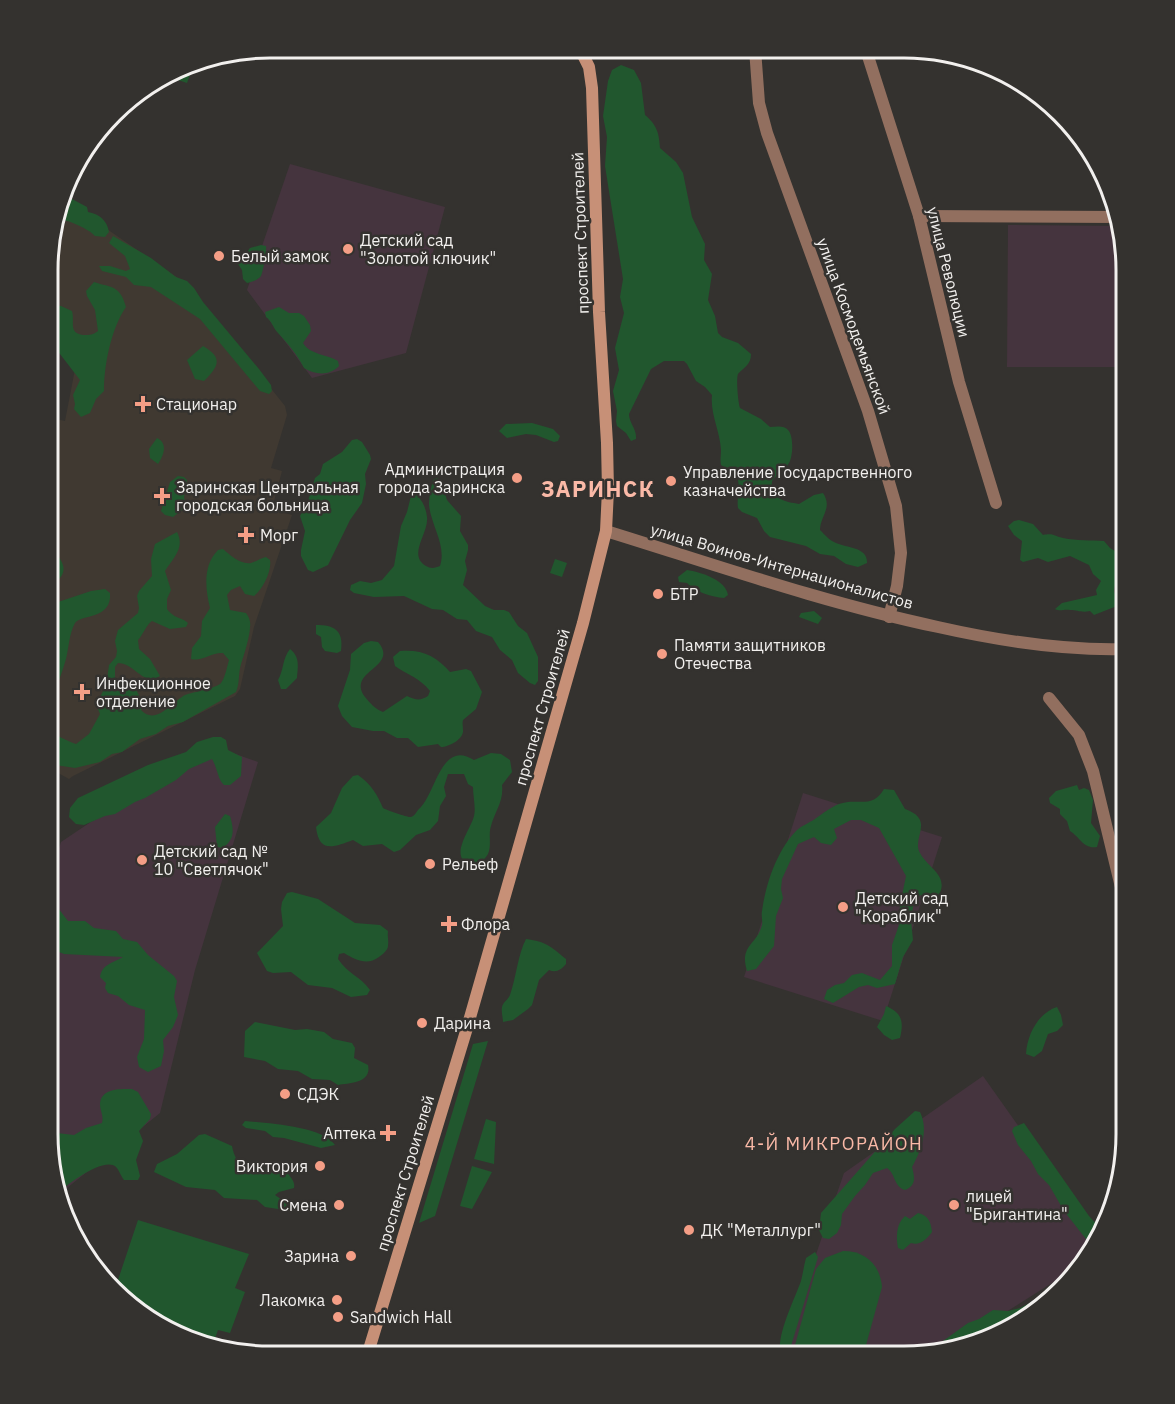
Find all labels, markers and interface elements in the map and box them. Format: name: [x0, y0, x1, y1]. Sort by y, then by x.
street label: проспект Строителей: [567, 152, 593, 314]
street label: улица Революции: [923, 205, 975, 339]
place label: Детский сад "Золотой ключик": [360, 230, 496, 268]
street label: улица Космодемьянской: [813, 235, 895, 417]
marker: Детский сад "Золотой ключик": [341, 242, 355, 256]
place label: Белый замок: [231, 246, 329, 266]
marker: Белый замок: [212, 249, 226, 263]
place label: Стационар: [156, 394, 237, 414]
marker: Стационар: [134, 395, 152, 413]
place label: Администрация города Заринска: [378, 459, 505, 497]
place label: Управление Государственного казначейства: [683, 462, 912, 500]
marker: Администрация города Заринска: [510, 471, 524, 485]
district label: ЗАРИНСК: [541, 474, 655, 503]
marker: Управление Государственного казначейства: [664, 474, 678, 488]
place label: Заринская Центральная городская больница: [176, 477, 359, 515]
marker: Заринская Центральная городская больница: [153, 487, 171, 505]
street label: улица Воинов-Интернационалистов: [648, 519, 916, 613]
place label: Морг: [260, 525, 298, 545]
marker: Морг: [237, 526, 255, 544]
place label: БТР: [670, 584, 699, 604]
marker: БТР: [651, 587, 665, 601]
street label: проспект Строителей: [510, 626, 574, 788]
place label: Памяти защитников Отечества: [674, 635, 826, 673]
marker: Памяти защитников Отечества: [655, 647, 669, 661]
place label: Инфекционное отделение: [96, 673, 211, 711]
marker: Инфекционное отделение: [73, 683, 91, 701]
place label: Детский сад № 10 "Светлячок": [154, 841, 269, 879]
marker: Детский сад № 10 "Светлячок": [135, 853, 149, 867]
place label: Рельеф: [442, 854, 498, 874]
marker: Рельеф: [423, 857, 437, 871]
place label: Детский сад "Кораблик": [855, 888, 949, 926]
marker: Детский сад "Кораблик": [836, 900, 850, 914]
place label: Флора: [461, 914, 511, 934]
marker: Флора: [442, 917, 456, 931]
place label: Дарина: [434, 1013, 491, 1033]
marker: Дарина: [415, 1016, 429, 1030]
place label: СДЭК: [297, 1084, 339, 1104]
marker: СДЭК: [278, 1087, 292, 1101]
street label: проспект Строителей: [372, 1093, 438, 1253]
place label: Аптека: [323, 1123, 376, 1143]
marker: Аптека: [381, 1126, 395, 1140]
district label: 4-Й МИКРОРАЙОН: [745, 1132, 923, 1155]
place label: Виктория: [236, 1156, 308, 1176]
marker: Виктория: [313, 1159, 327, 1173]
place label: лицей "Бригантина": [966, 1186, 1068, 1224]
place label: Смена: [279, 1195, 327, 1215]
marker: Смена: [332, 1198, 346, 1212]
marker: лицей "Бригантина": [947, 1198, 961, 1212]
place label: ДК "Металлург": [701, 1220, 821, 1240]
marker: ДК "Металлург": [682, 1223, 696, 1237]
place label: Зарина: [284, 1246, 339, 1266]
marker: Зарина: [344, 1249, 358, 1263]
place label: Лакомка: [260, 1290, 325, 1310]
marker: Лакомка: [330, 1293, 344, 1307]
place label: Sandwich Hall: [350, 1307, 452, 1327]
marker: Sandwich Hall: [331, 1310, 345, 1324]

